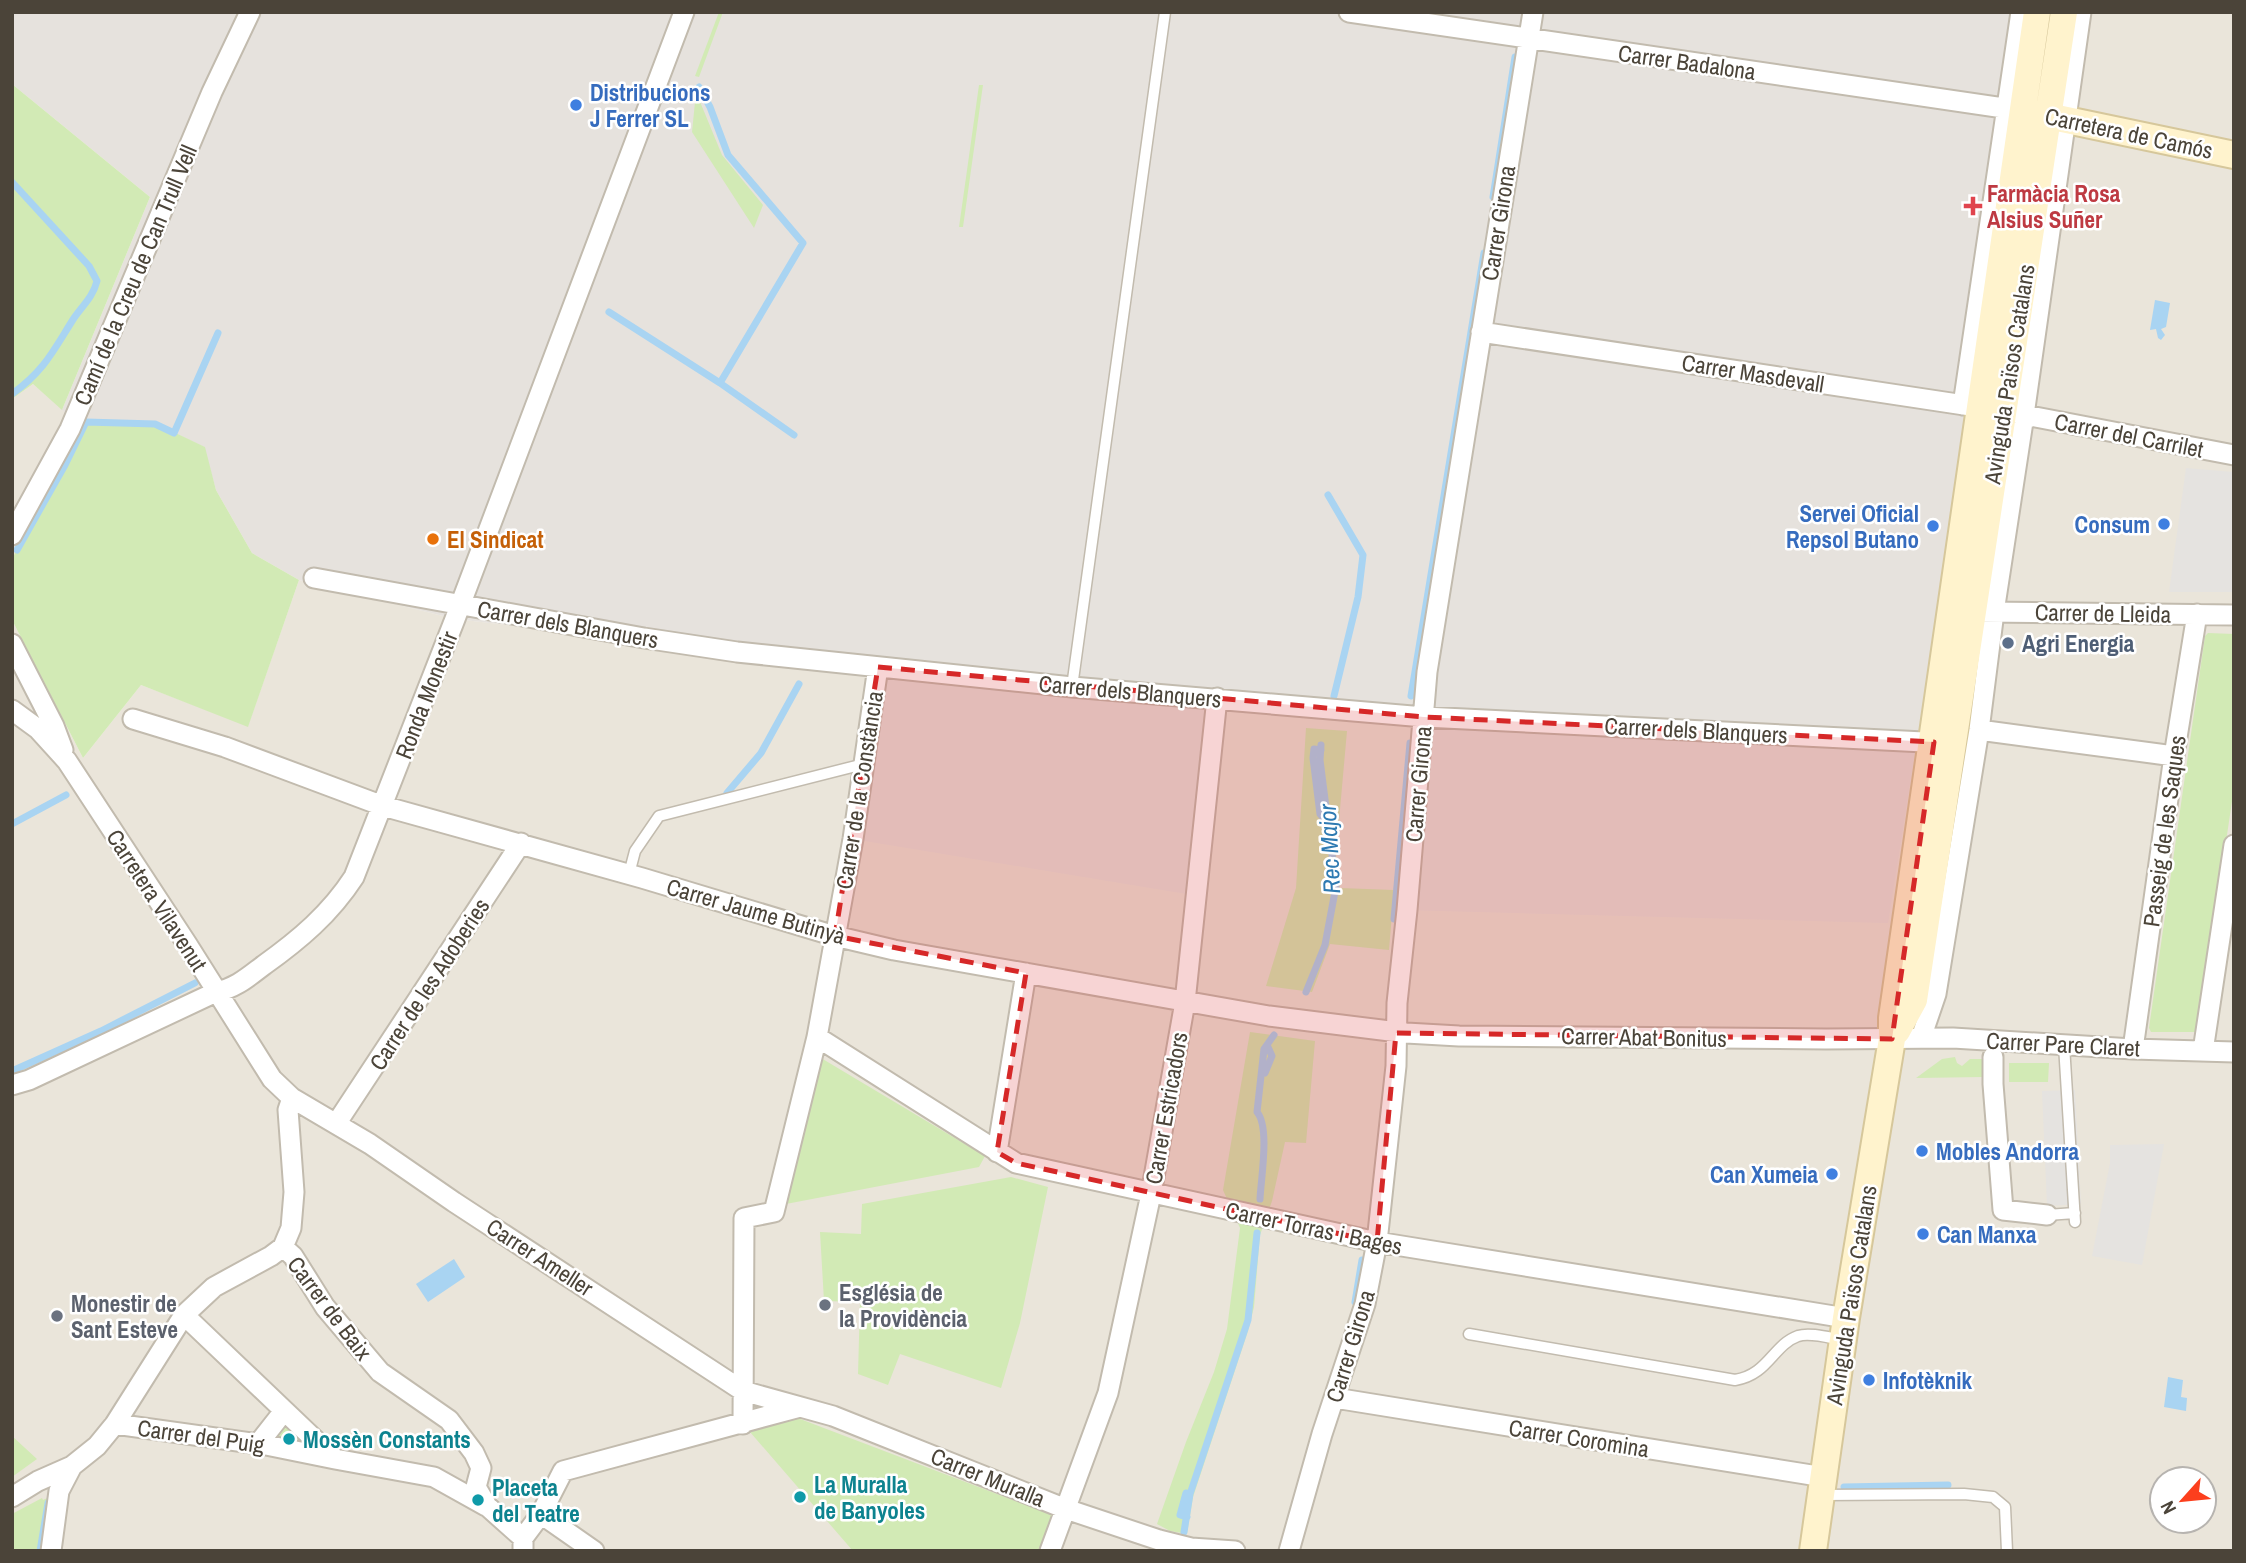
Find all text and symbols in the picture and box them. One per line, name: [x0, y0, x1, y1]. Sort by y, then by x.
street label: Carrer Badalona: [1616, 37, 1758, 87]
place label: Distribucions J Ferrer SL: [590, 77, 711, 134]
marker: Distribucions J Ferrer SL: [568, 97, 584, 113]
street label: Carretera de Camós: [2042, 100, 2216, 166]
street label: Camí de la Creu de Can Trull Vell: [66, 140, 204, 410]
street label: Carrer Girona: [1474, 163, 1522, 283]
place label: Farmàcia Rosa Alsius Suñer: [1987, 178, 2121, 235]
marker: Farmàcia Rosa Alsius Suñer: [1965, 198, 1981, 214]
street label: Avinguda Països Catalans: [1976, 262, 2042, 487]
street label: Carrer Masdevall: [1680, 346, 1826, 400]
street label: Carrer del Carrilet: [2052, 405, 2206, 465]
place label: Servei Oficial Repsol Butano: [1786, 498, 1919, 555]
place label: Consum: [2075, 509, 2150, 540]
marker: Consum: [2156, 516, 2172, 532]
marker: Servei Oficial Repsol Butano: [1925, 518, 1941, 534]
place label: El Sindicat: [447, 524, 543, 555]
marker: El Sindicat: [425, 531, 441, 547]
street label: Carrer dels Blanquers: [475, 593, 661, 655]
street label: Carrer de Lleida: [2035, 596, 2172, 630]
street label: Ronda Monestir: [387, 626, 465, 763]
place label: Agri Energia: [2022, 628, 2135, 659]
marker: Agri Energia: [2000, 635, 2016, 651]
street label: Carrer dels Blanquers: [1037, 668, 1223, 714]
street label: Carrer de la Constància: [828, 688, 890, 891]
street label: Carrer dels Blanquers: [1604, 710, 1788, 750]
street label: Carrer Girona: [1397, 724, 1439, 843]
street label: Passeig de les Saques: [2135, 733, 2193, 929]
water label: Rec Major: [1311, 802, 1347, 895]
street label: Carretera Vilavenut: [100, 823, 214, 977]
street label: Carrer Jaume Butinyà: [663, 871, 849, 951]
street label: Carrer de les Adoberies: [362, 892, 496, 1076]
street label: Carrer Abat Bonitus: [1561, 1020, 1727, 1054]
street label: Carrer Pare Claret: [1985, 1024, 2141, 1064]
street label: Carrer Estricadors: [1137, 1029, 1195, 1187]
place label: Mobles Andorra: [1936, 1136, 2079, 1167]
marker: Mobles Andorra: [1914, 1143, 1930, 1159]
place label: Can Xumeia: [1710, 1159, 1819, 1190]
marker: Can Xumeia: [1824, 1166, 1840, 1182]
street label: Avinguda Països Catalans: [1818, 1183, 1884, 1408]
street label: Carrer Torras i Bages: [1223, 1194, 1405, 1262]
street label: Carrer Ameller: [481, 1211, 600, 1303]
place label: Can Manxa: [1937, 1219, 2037, 1250]
marker: Can Manxa: [1915, 1226, 1931, 1242]
street label: Carrer de Baix: [281, 1250, 380, 1367]
place label: Església de la Providència: [839, 1277, 967, 1334]
street label: Carrer Girona: [1318, 1285, 1382, 1406]
place label: Monestir de Sant Esteve: [71, 1288, 178, 1345]
marker: Església de la Providència: [817, 1297, 833, 1313]
marker: Monestir de Sant Esteve: [49, 1308, 65, 1324]
place label: Infotèknik: [1883, 1365, 1973, 1396]
marker: Infotèknik: [1861, 1372, 1877, 1388]
street label: Carrer del Puig: [136, 1412, 267, 1460]
street label: Carrer Coromina: [1507, 1412, 1652, 1464]
place label: Mossèn Constants: [303, 1424, 471, 1455]
marker: Mossèn Constants: [281, 1431, 297, 1447]
street label: Carrer Muralla: [926, 1440, 1050, 1514]
north arrow: [2148, 1465, 2218, 1535]
place label: La Muralla de Banyoles: [814, 1469, 925, 1526]
place label: Placeta del Teatre: [492, 1472, 580, 1529]
marker: La Muralla de Banyoles: [792, 1489, 808, 1505]
marker: Placeta del Teatre: [470, 1492, 486, 1508]
text: N: [2154, 1497, 2182, 1519]

